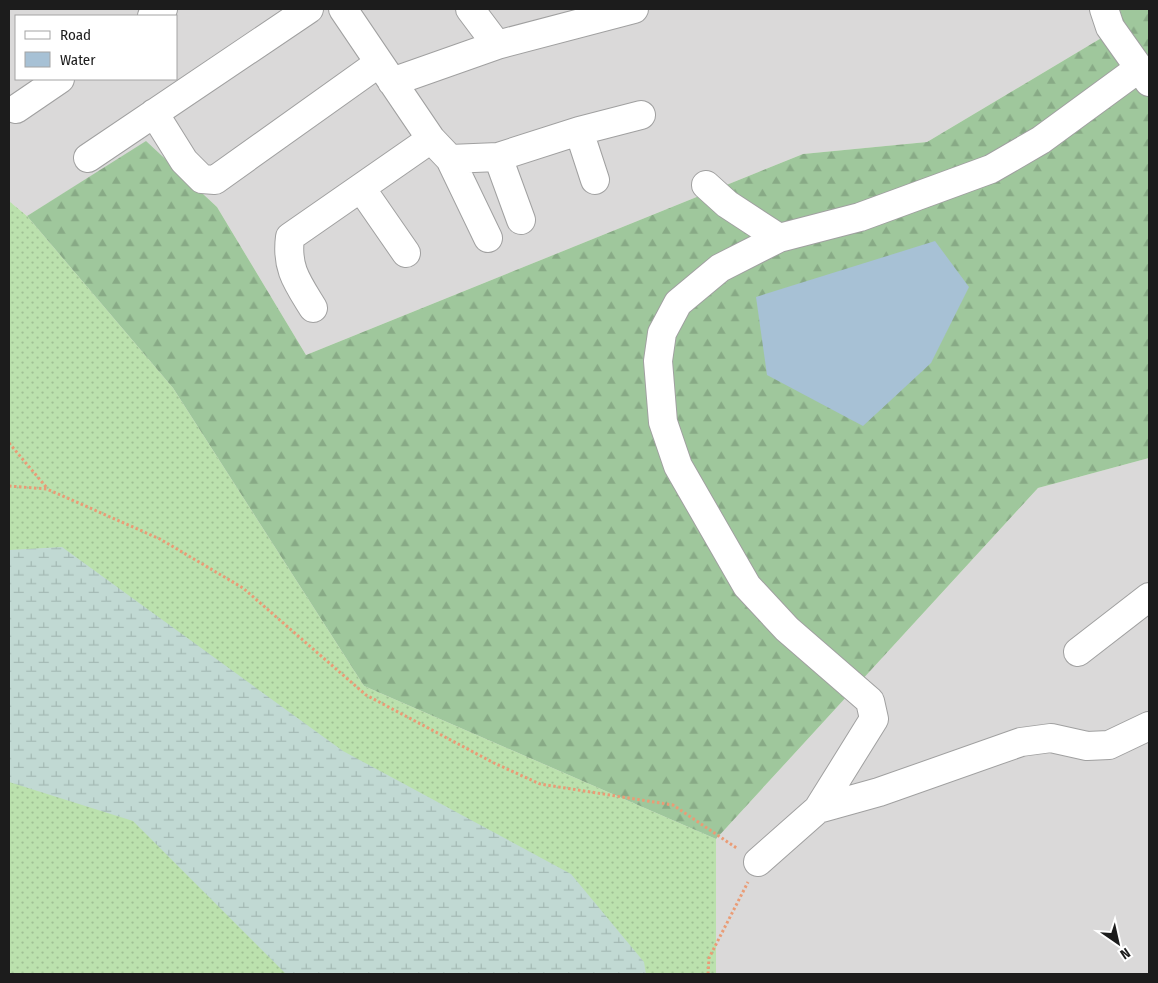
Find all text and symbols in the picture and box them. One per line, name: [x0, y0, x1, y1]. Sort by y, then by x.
legend: [15, 15, 178, 80]
text: Road: [60, 26, 91, 44]
text: Water: [60, 51, 96, 69]
north arrow: [1093, 918, 1143, 968]
text: N: [1117, 944, 1133, 963]

